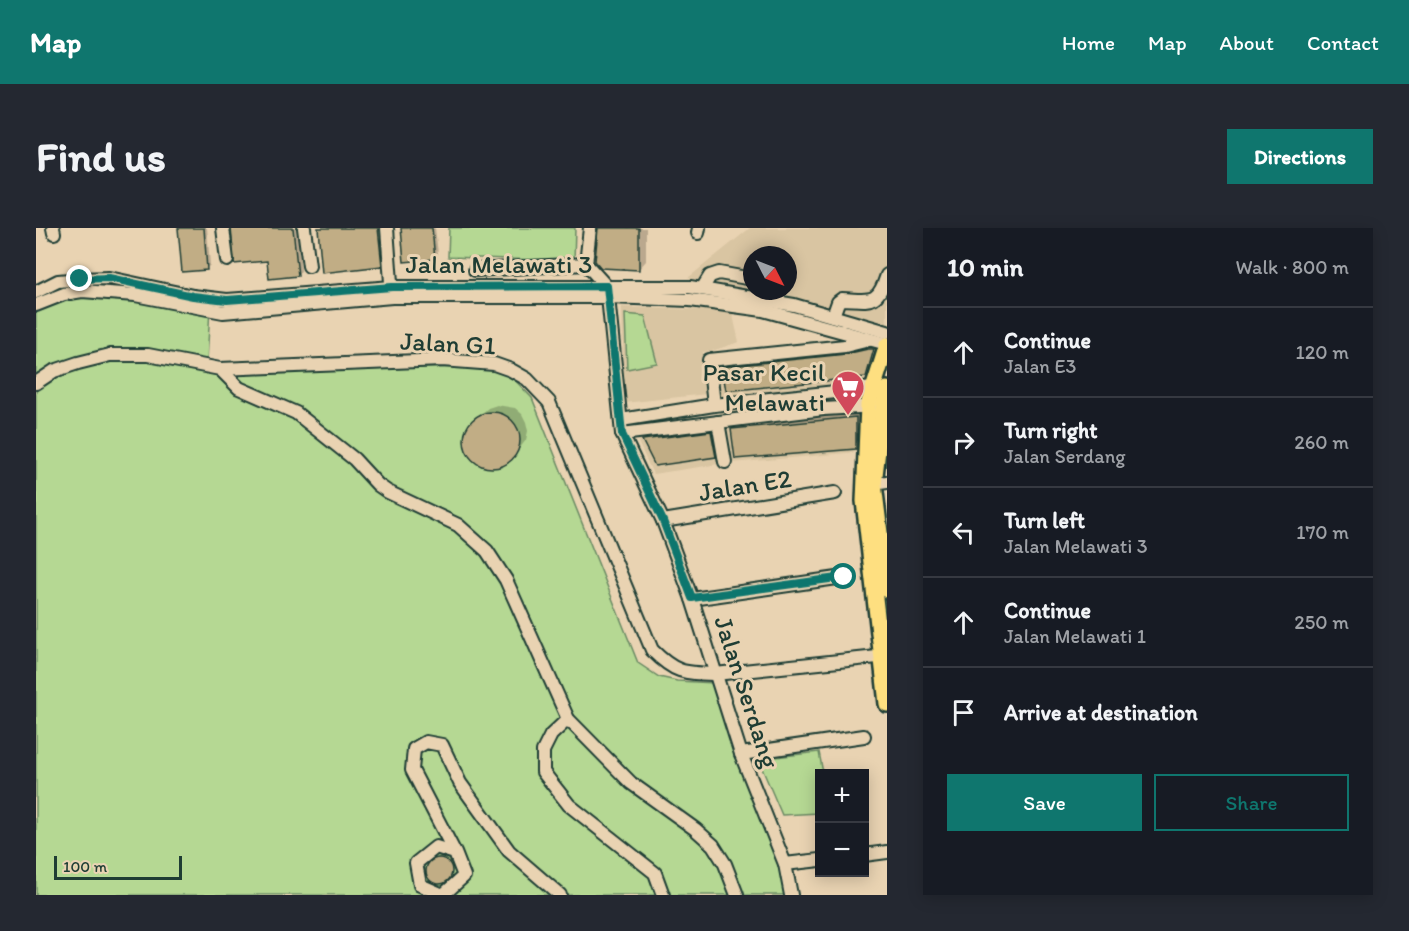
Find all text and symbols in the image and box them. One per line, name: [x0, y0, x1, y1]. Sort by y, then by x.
text: Map: [30, 25, 81, 59]
text: Home: [1062, 30, 1115, 55]
text: Map: [1148, 30, 1187, 55]
text: About: [1220, 30, 1274, 55]
text: Contact: [1307, 30, 1379, 55]
button: Directions: [1227, 129, 1373, 184]
text: Find us: [36, 131, 166, 182]
north arrow: [743, 246, 797, 300]
street label: Jalan Melawati 3: [406, 248, 592, 280]
text: 10 min: [947, 251, 1023, 283]
text: Walk · 800 m: [1236, 255, 1349, 279]
route end: [66, 265, 92, 291]
street label: Jalan G1: [399, 325, 497, 361]
text: Continue: [1004, 327, 1091, 354]
icon: ahead: [947, 336, 980, 369]
text: 120 m: [1296, 340, 1349, 364]
text: Jalan E3: [1004, 354, 1076, 378]
place label: Pasar Kecil Melawati: [702, 356, 825, 418]
supermarket icon: Pasar Kecil Melawati: [830, 369, 866, 416]
text: Turn right: [1004, 417, 1098, 444]
icon: right: [947, 426, 980, 459]
text: 260 m: [1294, 430, 1349, 454]
text: Jalan Serdang: [1004, 444, 1126, 468]
street label: Jalan E2: [696, 462, 794, 508]
text: Turn left: [1004, 507, 1085, 534]
icon: left: [947, 516, 980, 549]
text: 170 m: [1296, 520, 1349, 544]
text: Jalan Melawati 3: [1004, 534, 1148, 558]
route start: [830, 563, 856, 589]
text: Continue: [1004, 597, 1091, 624]
icon: ahead: [947, 606, 980, 639]
text: 250 m: [1294, 610, 1349, 634]
street label: Jalan Serdang: [707, 612, 787, 773]
text: Jalan Melawati 1: [1004, 624, 1146, 648]
icon: arrive: [947, 696, 980, 729]
text: Arrive at destination: [1004, 699, 1198, 726]
map controls: [815, 769, 869, 877]
button: +: [815, 769, 869, 823]
button: Save: [947, 774, 1142, 831]
button: Share: [1154, 774, 1349, 831]
button: −: [815, 823, 869, 877]
scale bar: [54, 853, 182, 880]
text: 100 m: [63, 857, 107, 876]

